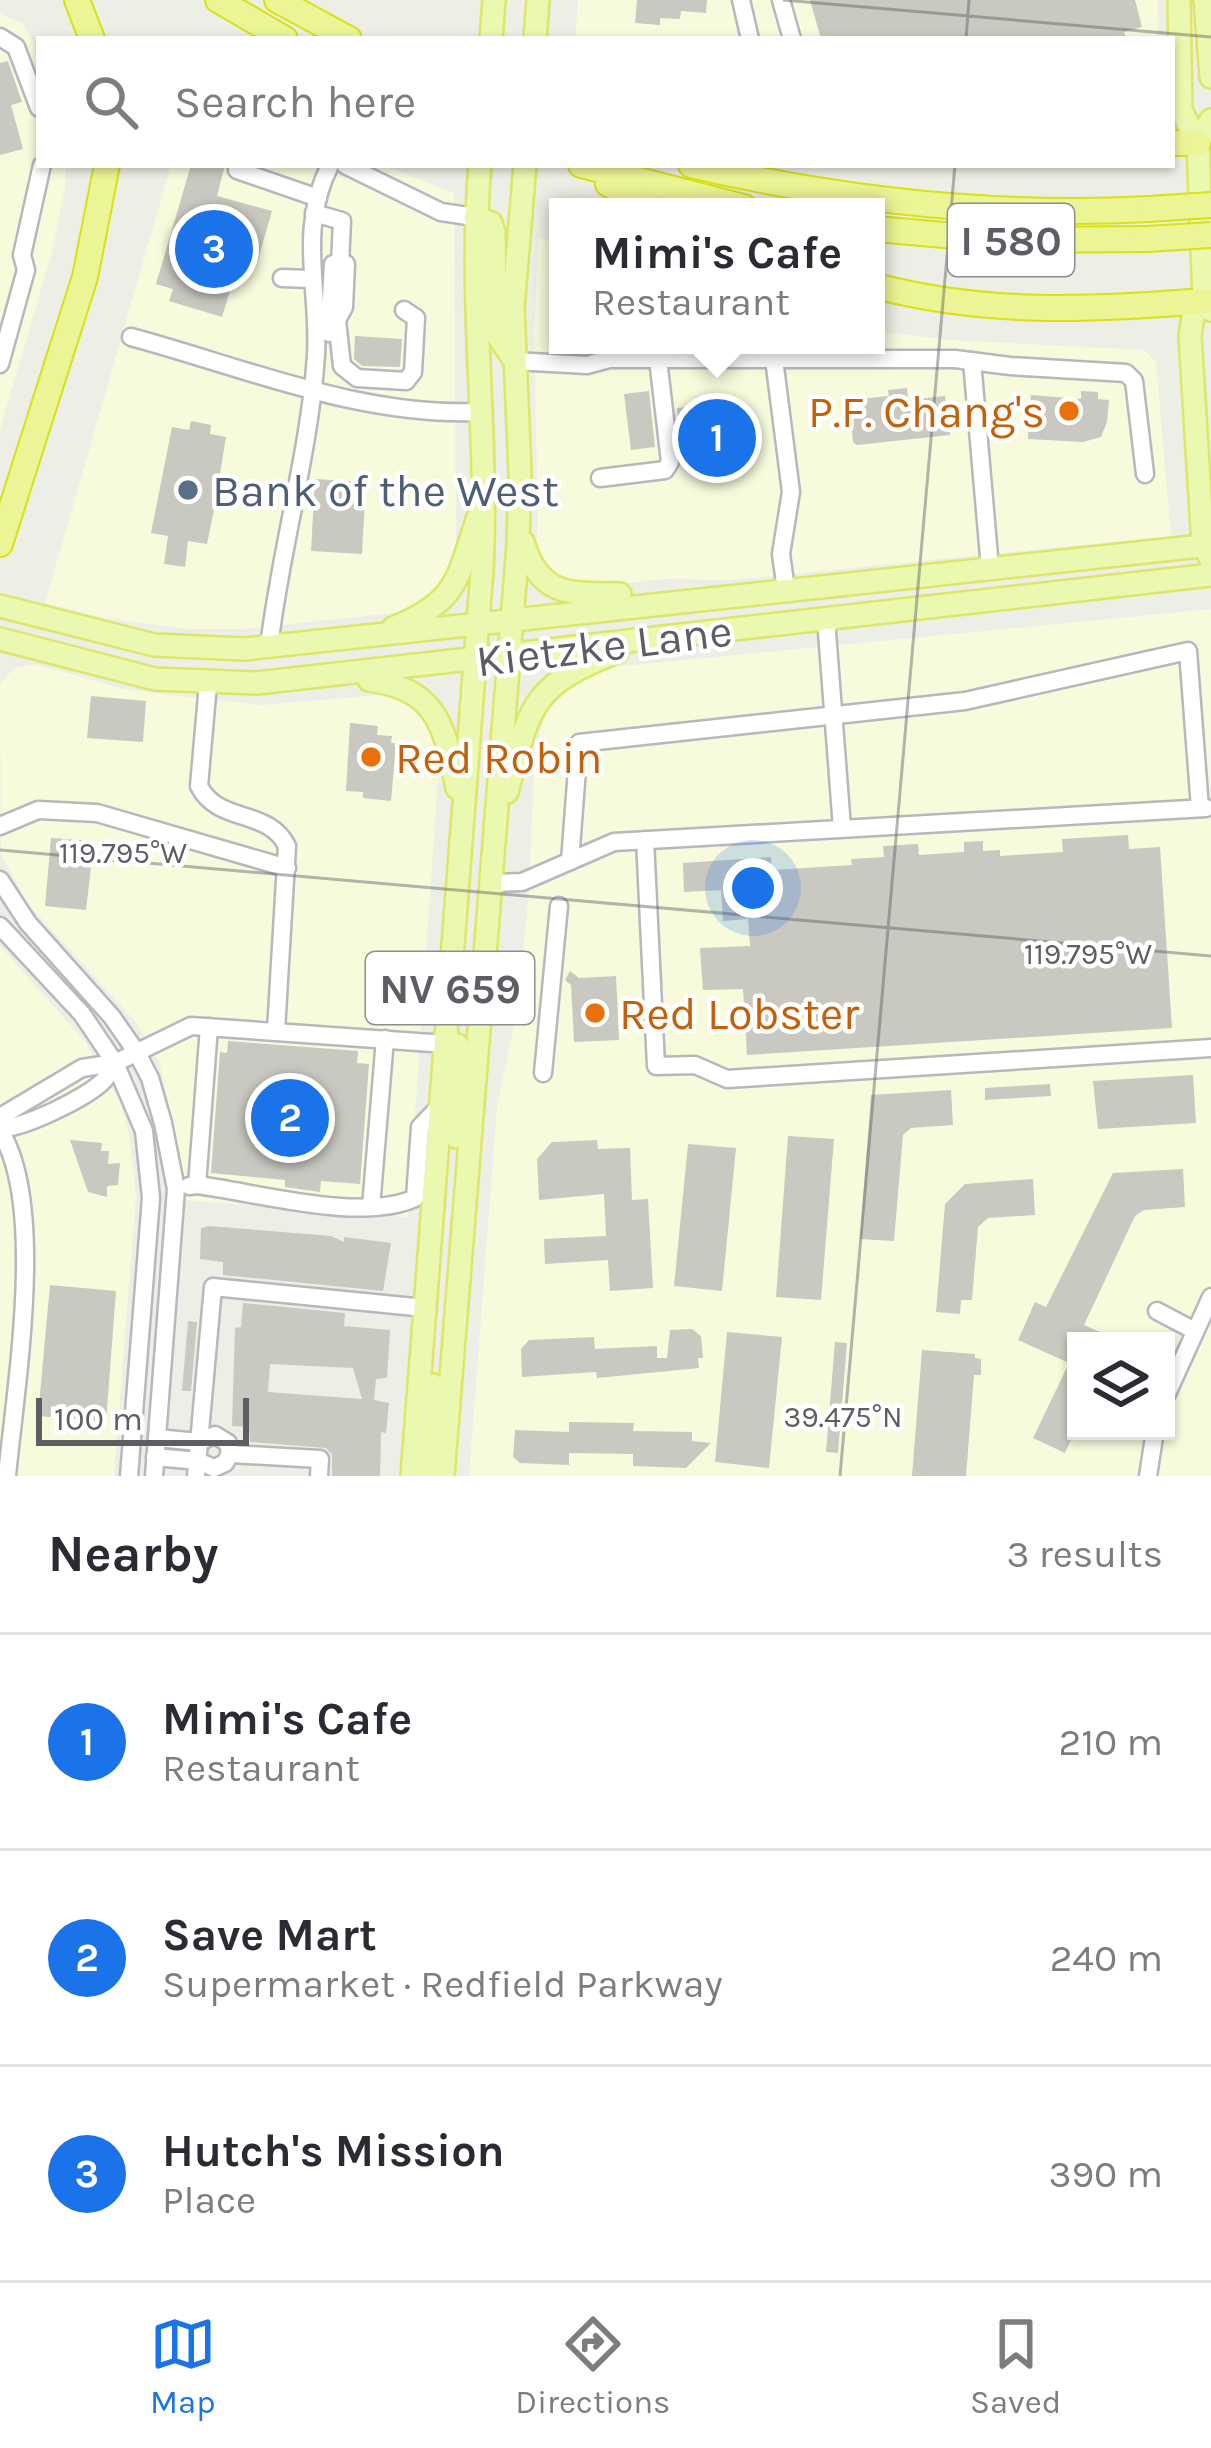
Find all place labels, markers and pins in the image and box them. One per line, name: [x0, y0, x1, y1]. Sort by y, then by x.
pin: 3: [175, 204, 253, 294]
place label: P.F. Chang's: [808, 386, 1045, 439]
pin: 1: [678, 393, 756, 483]
marker: P.F. Chang's: [1056, 398, 1082, 424]
place label: Bank of the West: [212, 465, 559, 517]
marker: Bank of the West: [175, 477, 201, 503]
place label: Red Robin: [395, 732, 602, 784]
marker: Red Robin: [358, 744, 384, 770]
place label: Red Lobster: [619, 988, 860, 1040]
marker: Red Lobster: [582, 1000, 608, 1026]
pin: 2: [251, 1073, 329, 1163]

